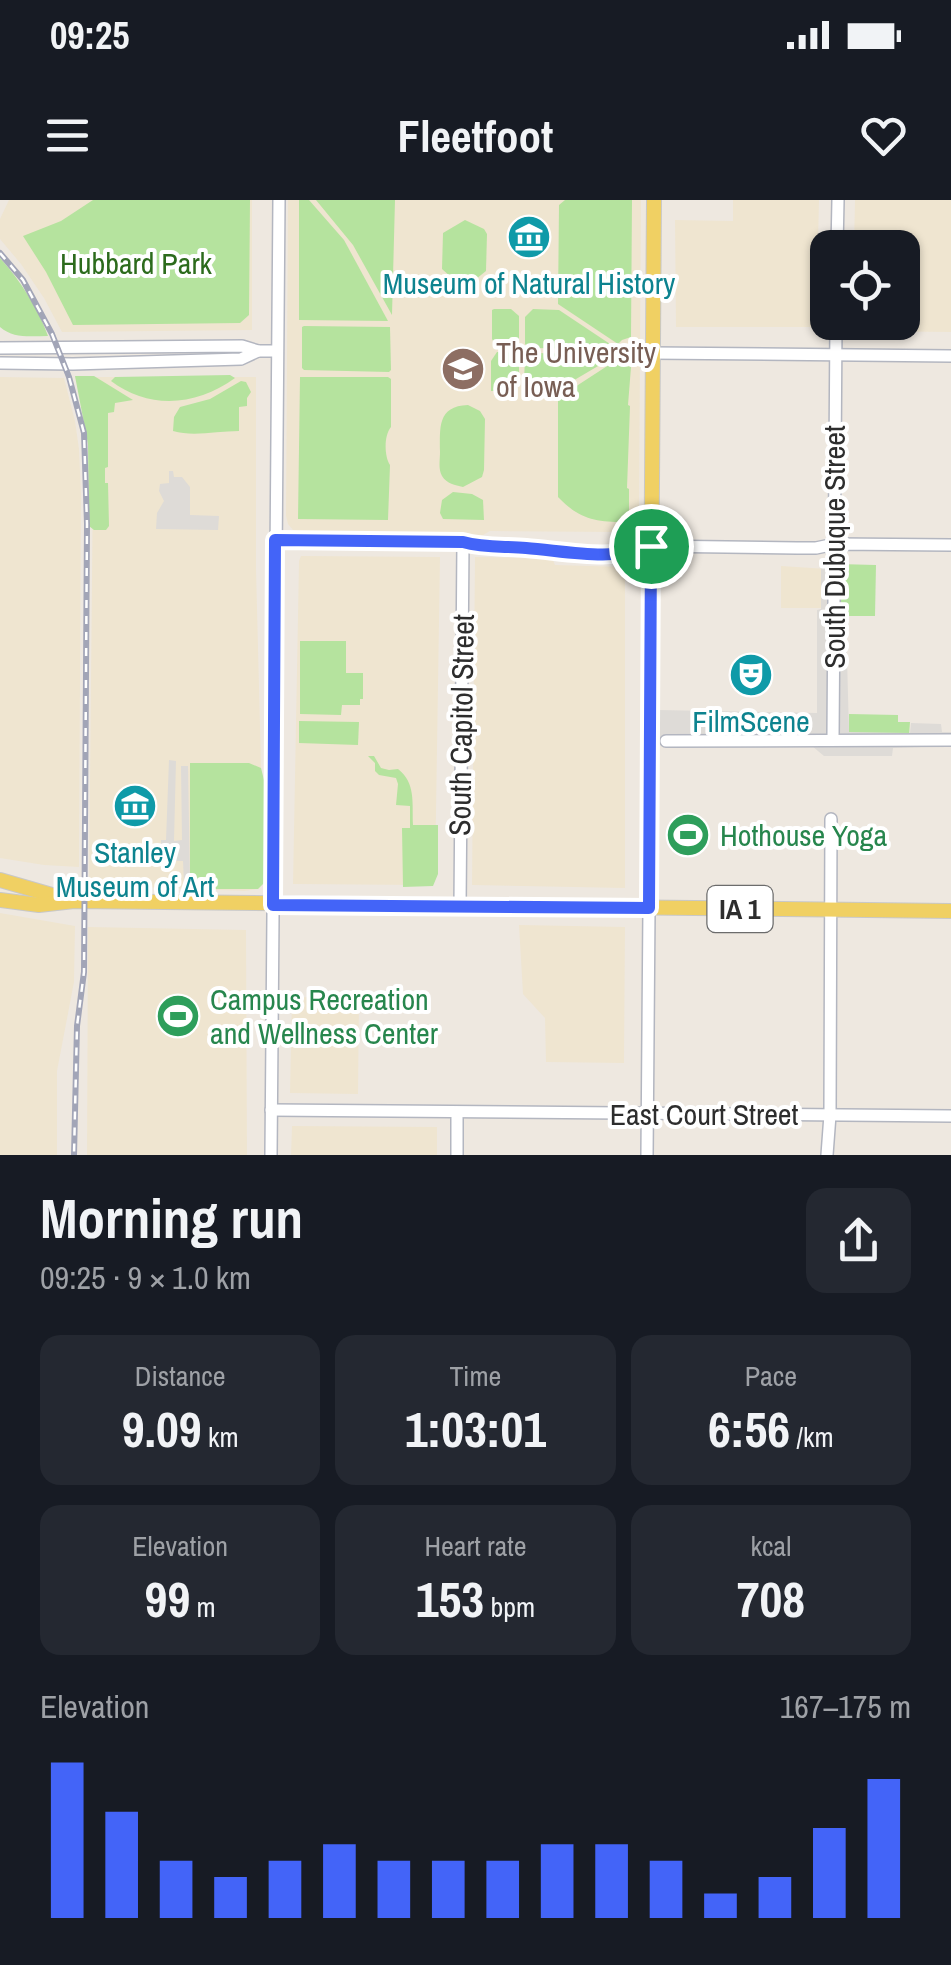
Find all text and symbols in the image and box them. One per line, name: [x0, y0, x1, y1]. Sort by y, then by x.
text: 09:25: [50, 10, 130, 61]
text: Fleetfoot: [398, 105, 553, 166]
icon: menu: [40, 108, 95, 163]
icon: heart: [856, 108, 911, 163]
museum icon: Museum of Natural History: [506, 214, 552, 260]
map controls: [810, 230, 920, 340]
button: locate: [810, 230, 920, 340]
park label: Hubbard Park: [60, 243, 213, 283]
place label: Museum of Natural History: [383, 263, 676, 303]
place label: The University of Iowa: [496, 332, 657, 406]
school or university icon: The University of Iowa: [440, 346, 486, 392]
street label: South Dubuque Street: [814, 425, 854, 669]
pin: [609, 504, 694, 589]
icon: arrive: [624, 519, 679, 574]
street label: South Capitol Street: [439, 614, 483, 836]
theatre icon: FilmScene: [728, 652, 774, 698]
place label: FilmScene: [692, 701, 810, 741]
museum icon: Stanley Museum of Art: [112, 783, 158, 829]
sports icon: Hothouse Yoga: [665, 812, 711, 858]
place label: Hothouse Yoga: [720, 815, 888, 855]
place label: Stanley Museum of Art: [56, 832, 214, 906]
road number: IA 1: [708, 886, 772, 932]
place label: Campus Recreation and Wellness Center: [210, 979, 439, 1053]
sports icon: Campus Recreation and Wellness Center: [155, 993, 201, 1039]
street label: East Court Street: [610, 1094, 799, 1134]
text: Morning run: [40, 1181, 303, 1255]
button: share: [806, 1188, 911, 1293]
text: 09:25 · 9 × 1.0 km: [40, 1256, 251, 1299]
text: Distance: [135, 1357, 225, 1395]
text: Time: [450, 1357, 501, 1395]
text: Pace: [745, 1357, 797, 1395]
text: 9.09: [122, 1395, 202, 1463]
text: 1:03:01: [405, 1395, 546, 1463]
text: 6:56: [708, 1395, 790, 1463]
text: km: [202, 1418, 239, 1456]
text: /km: [790, 1418, 834, 1456]
text: Elevation: [132, 1527, 228, 1565]
text: Heart rate: [424, 1527, 527, 1565]
text: kcal: [750, 1527, 791, 1565]
text: 99: [145, 1565, 190, 1633]
text: 153: [416, 1565, 484, 1633]
text: 708: [737, 1565, 805, 1633]
text: m: [190, 1588, 216, 1626]
text: bpm: [484, 1588, 535, 1626]
text: Elevation: [40, 1685, 149, 1728]
text: 167–175 m: [780, 1685, 911, 1728]

